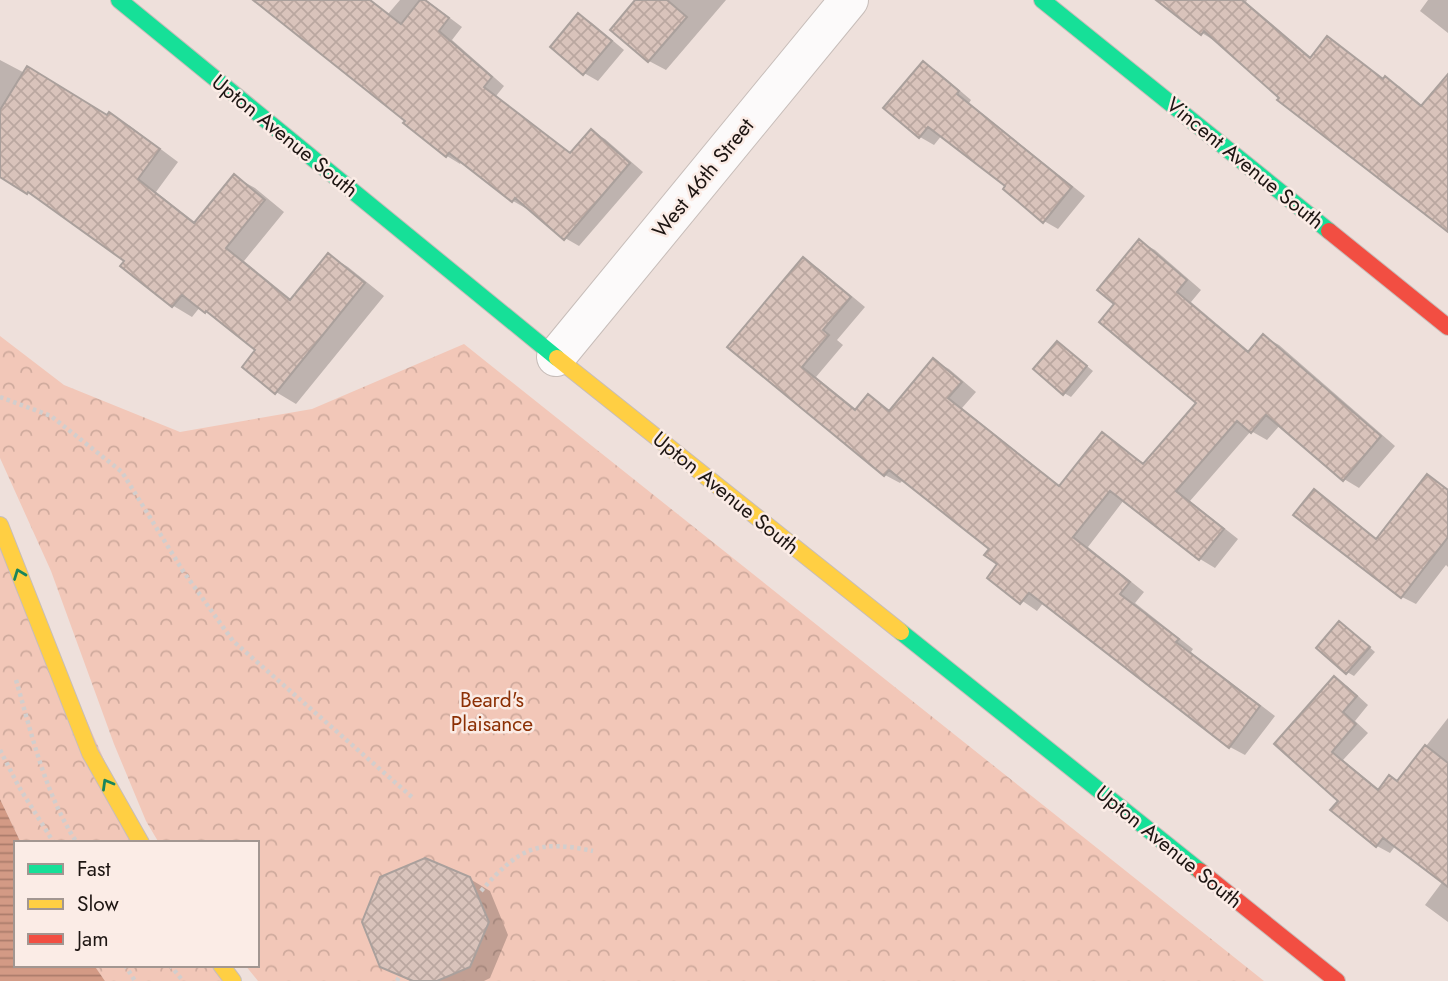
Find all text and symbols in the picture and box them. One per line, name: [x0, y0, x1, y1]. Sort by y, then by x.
street label: Upton Avenue South: [205, 67, 365, 205]
street label: Vincent Avenue South: [1160, 90, 1330, 236]
street label: West 46th Street: [645, 112, 761, 244]
street label: Upton Avenue South: [646, 424, 806, 562]
one-way arrow: [14, 569, 28, 581]
park label: Beard's Plaisance: [451, 685, 533, 739]
one-way arrow: [102, 778, 115, 791]
street label: Upton Avenue South: [1089, 778, 1249, 916]
legend: [14, 841, 259, 967]
text: Fast: [77, 854, 110, 884]
text: Slow: [77, 889, 119, 919]
text: Jam: [74, 924, 109, 954]

